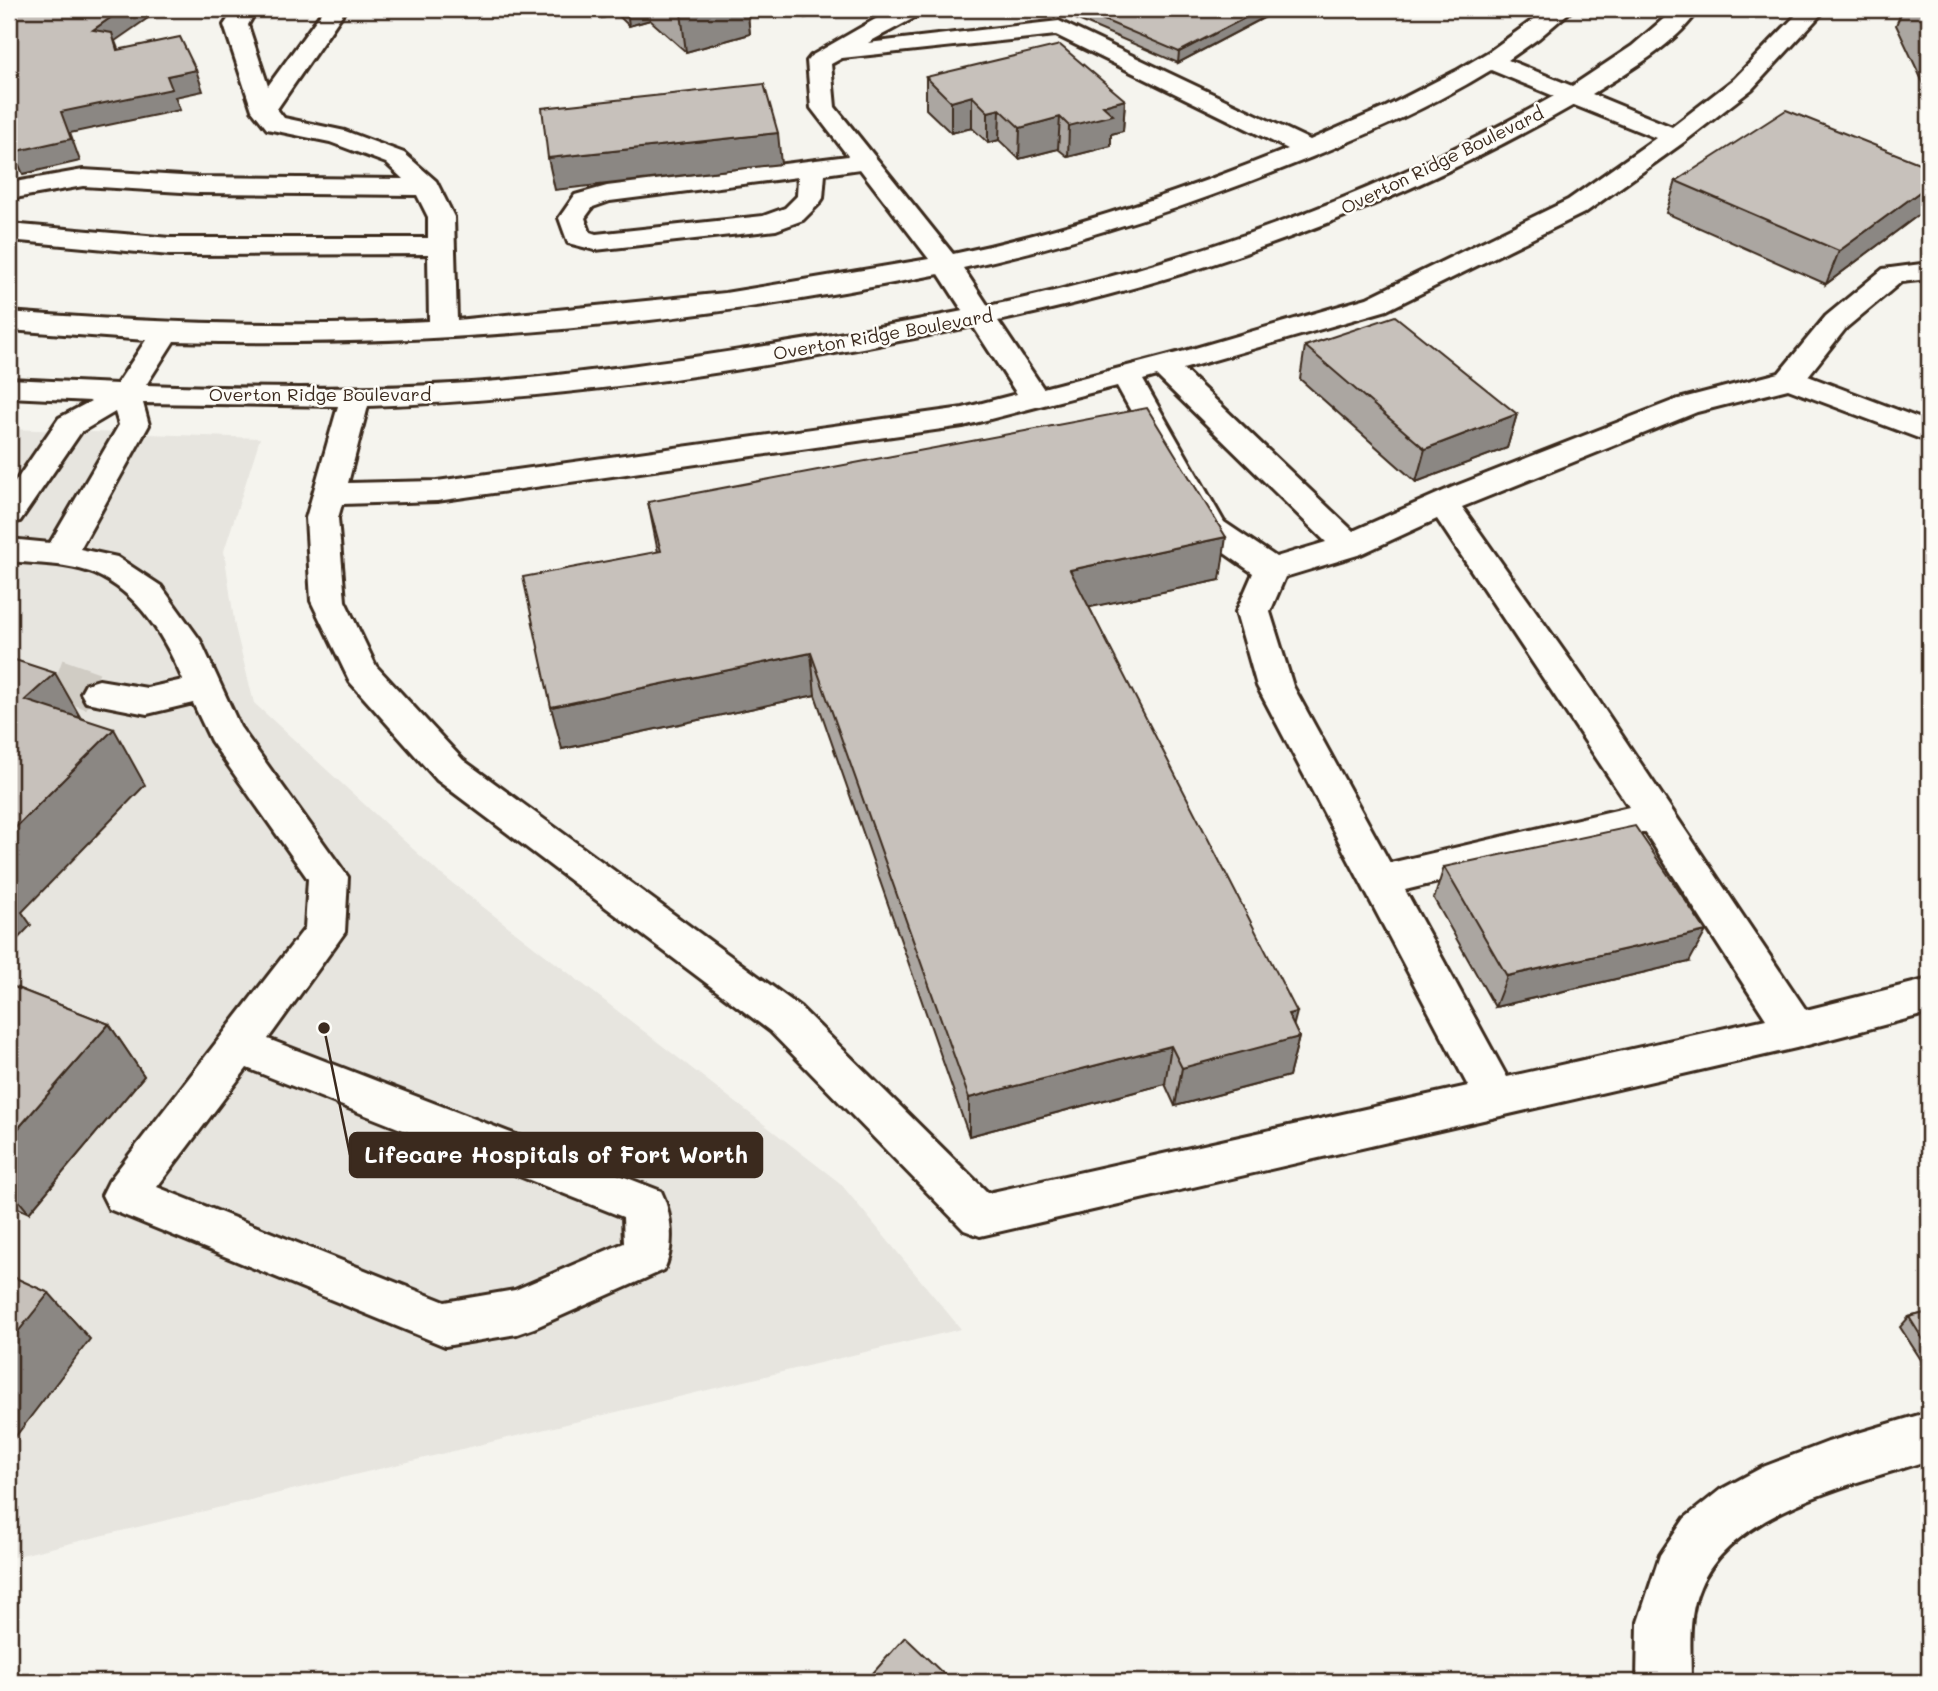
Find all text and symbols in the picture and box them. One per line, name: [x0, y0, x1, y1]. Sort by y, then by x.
street label: Overton Ridge Boulevard: [1337, 100, 1547, 220]
street label: Overton Ridge Boulevard: [771, 303, 995, 365]
street label: Overton Ridge Boulevard: [209, 382, 431, 406]
callout: Lifecare Hospitals of Fort Worth: [350, 1133, 762, 1177]
text: Lifecare Hospitals of Fort Worth: [364, 1139, 748, 1169]

